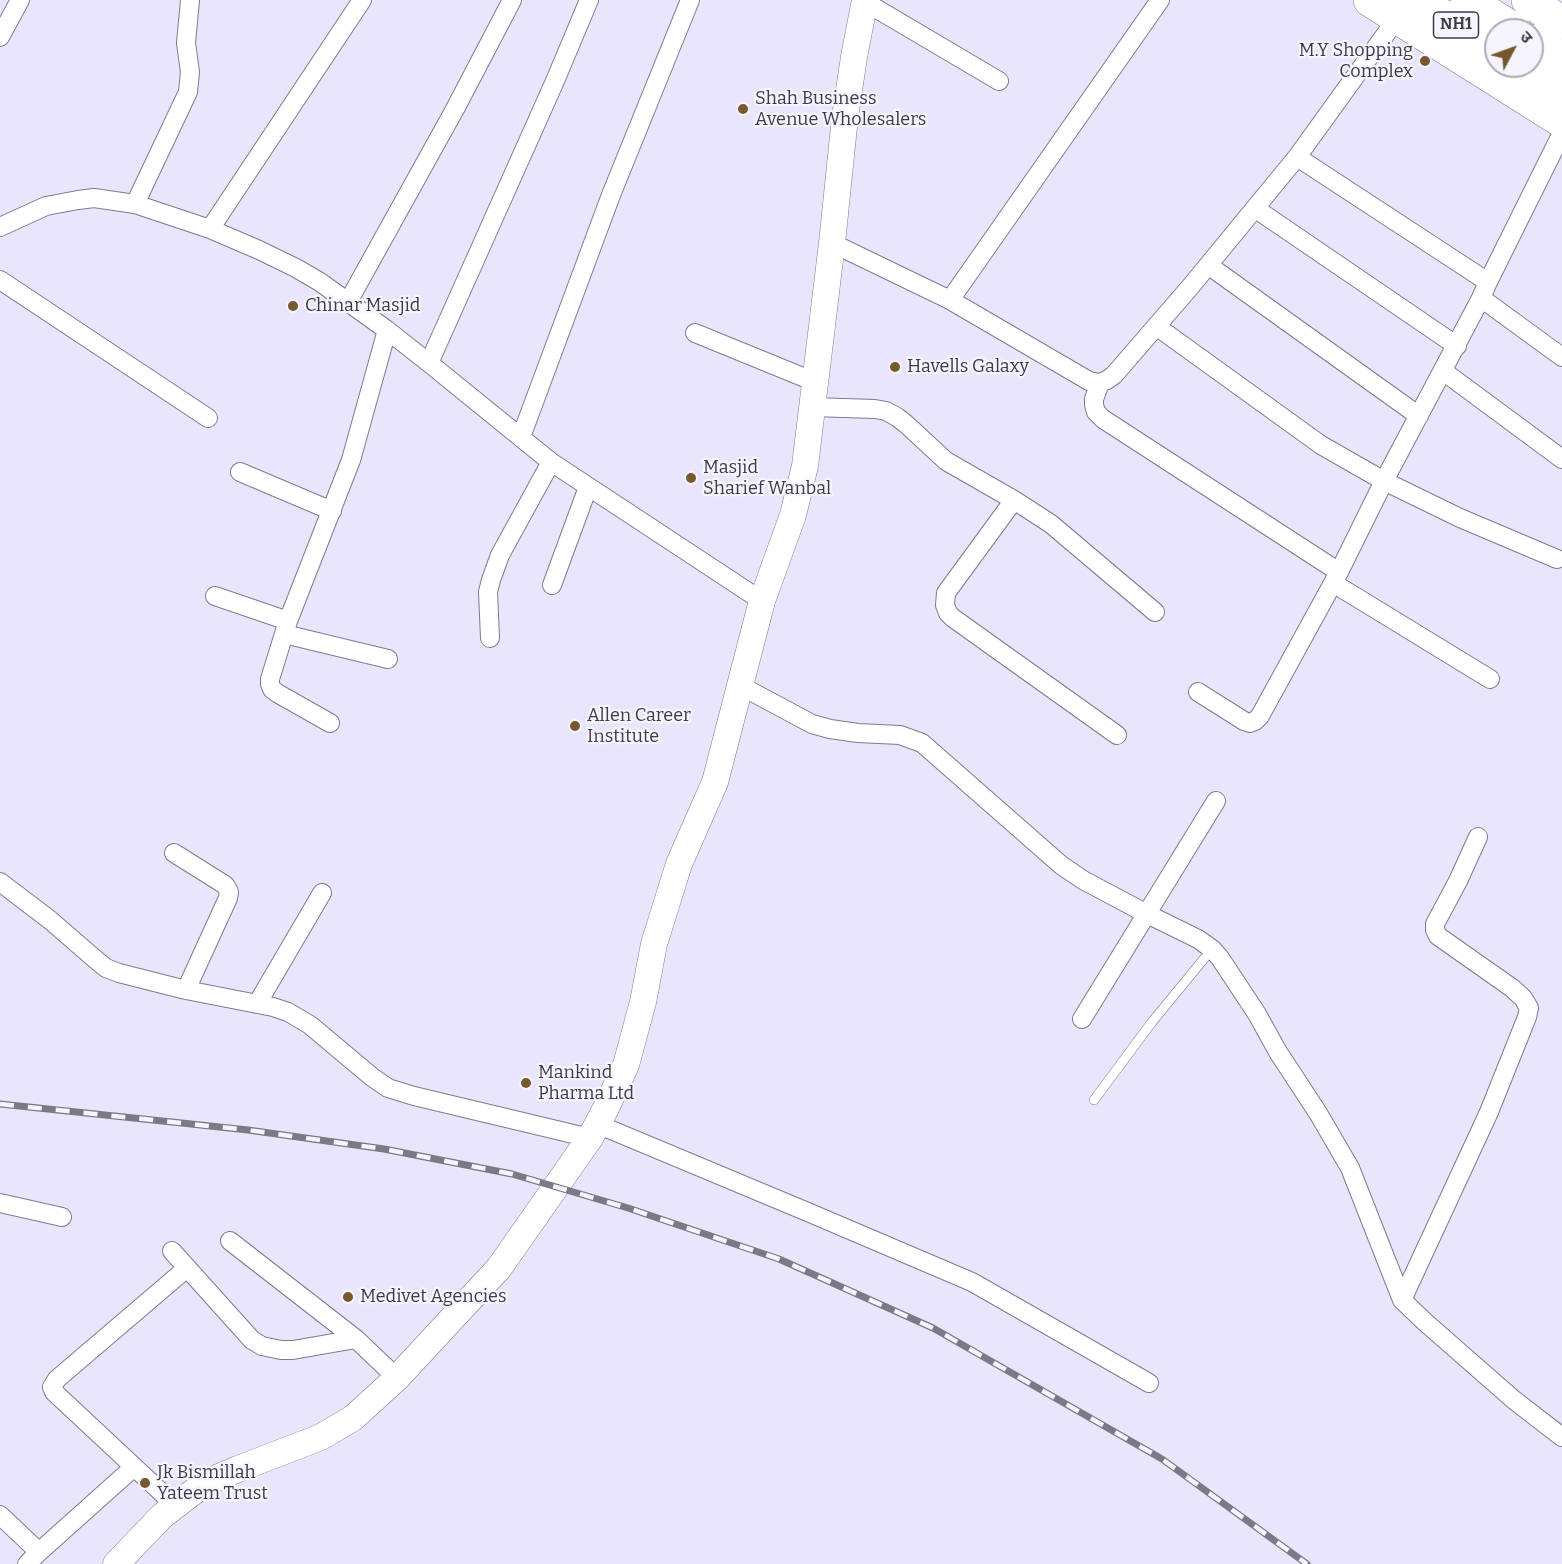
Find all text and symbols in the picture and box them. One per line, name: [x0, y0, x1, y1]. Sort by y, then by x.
road number: NH1: [1434, 12, 1478, 38]
north arrow: [1484, 18, 1544, 78]
text: उ: [1516, 27, 1537, 47]
place label: M.Y Shopping Complex: [1299, 40, 1413, 82]
marker: M.Y Shopping Complex: [1418, 54, 1432, 68]
place label: Shah Business Avenue Wholesalers: [755, 88, 926, 130]
marker: Shah Business Avenue Wholesalers: [736, 102, 750, 116]
place label: Chinar Masjid: [305, 295, 421, 317]
marker: Chinar Masjid: [286, 299, 300, 313]
place label: Havells Galaxy: [907, 356, 1029, 378]
marker: Havells Galaxy: [888, 360, 902, 374]
place label: Masjid Sharief Wanbal: [703, 457, 831, 500]
marker: Masjid Sharief Wanbal: [684, 471, 698, 485]
place label: Allen Career Institute: [587, 705, 691, 748]
marker: Allen Career Institute: [568, 719, 582, 733]
place label: Mankind Pharma Ltd: [538, 1062, 634, 1104]
marker: Mankind Pharma Ltd: [519, 1076, 533, 1090]
place label: Medivet Agencies: [360, 1286, 507, 1308]
marker: Medivet Agencies: [341, 1290, 355, 1304]
place label: Jk Bismillah Yateem Trust: [157, 1462, 268, 1504]
marker: Jk Bismillah Yateem Trust: [138, 1476, 152, 1490]

